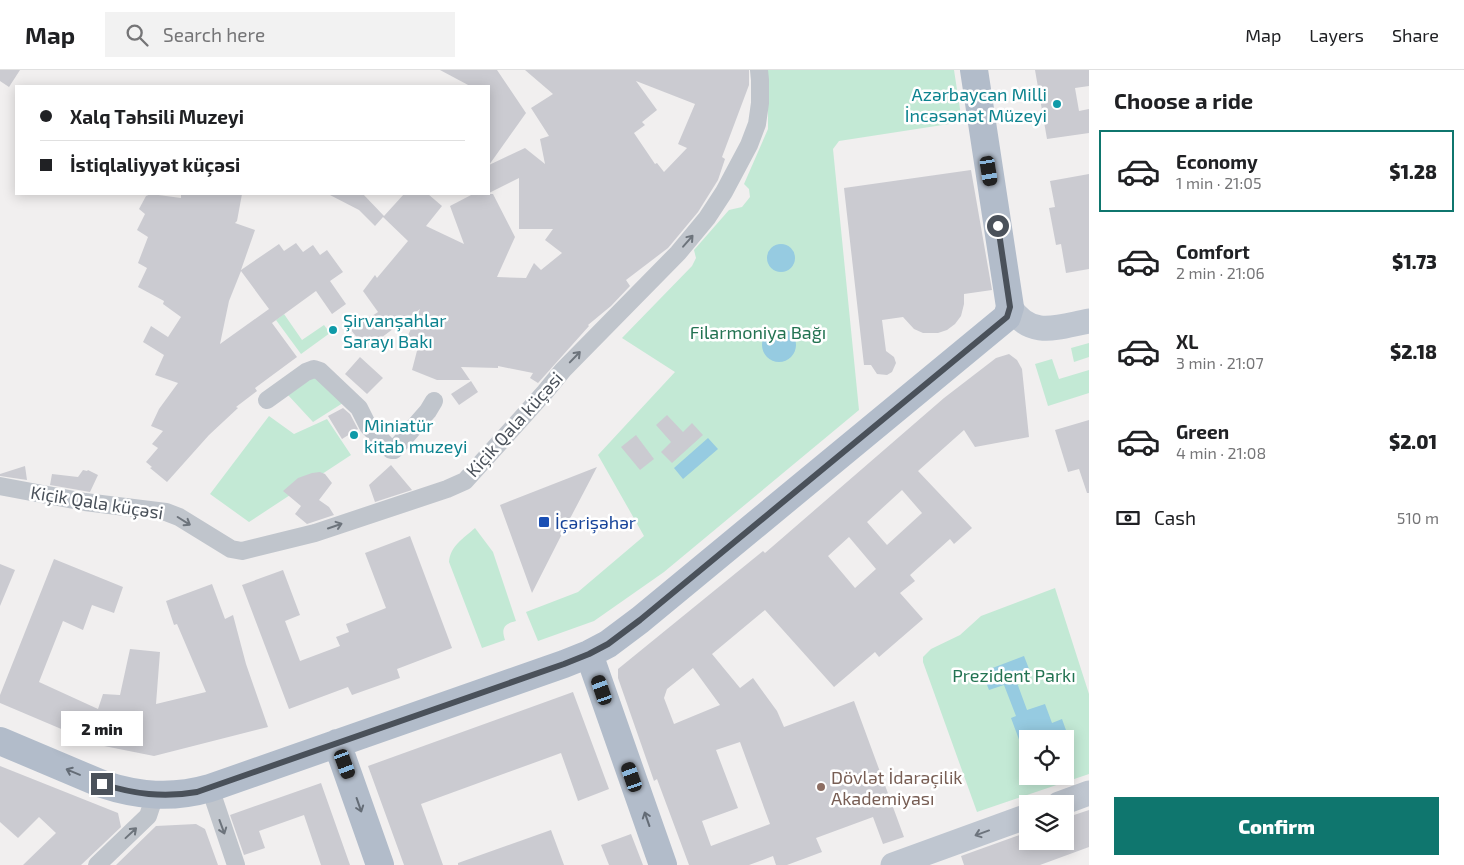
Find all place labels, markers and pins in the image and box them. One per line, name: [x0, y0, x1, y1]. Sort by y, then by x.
place label: Azərbaycan Milli İncəsənət Müzeyi: [905, 83, 1047, 126]
marker: Azərbaycan Milli İncəsənət Müzeyi: [1051, 98, 1063, 110]
place label: Şirvanşahlar Sarayı Bakı: [343, 309, 447, 352]
marker: Şirvanşahlar Sarayı Bakı: [327, 324, 339, 336]
place label: Miniatür kitab muzeyi: [364, 414, 467, 457]
marker: Miniatür kitab muzeyi: [348, 429, 360, 441]
place label: İçərişəhər: [555, 511, 636, 534]
marker: İçərişəhər: [537, 515, 551, 529]
place label: Dövlət İdarəçilik Akademiyası: [831, 766, 963, 809]
marker: Dövlət İdarəçilik Akademiyası: [815, 781, 827, 793]

